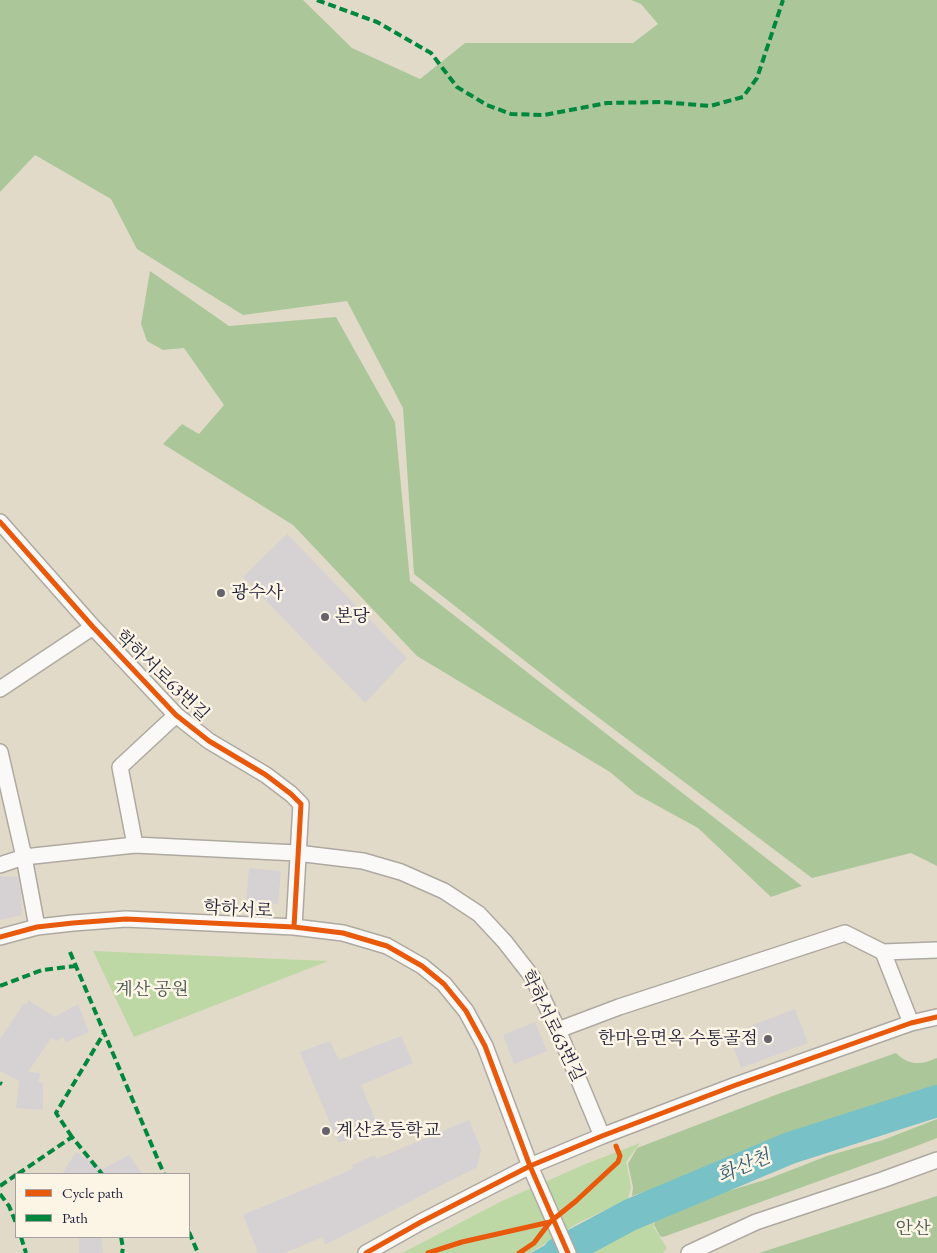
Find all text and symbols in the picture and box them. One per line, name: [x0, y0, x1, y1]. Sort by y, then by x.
place label: 광수사: [231, 582, 283, 604]
marker: 광수사: [215, 587, 227, 599]
place label: 본당: [335, 606, 370, 628]
marker: 본당: [319, 611, 331, 623]
street label: 학하서로63번길: [111, 626, 213, 726]
street label: 학하서로: [203, 897, 273, 923]
street label: 학하서로63번길: [516, 967, 588, 1085]
park label: 계산 공원: [115, 979, 189, 1001]
place label: 한마음면옥 수통골점: [598, 1028, 758, 1050]
marker: 한마음면옥 수통골점: [762, 1033, 774, 1045]
place label: 계산초등학교: [336, 1120, 440, 1142]
marker: 계산초등학교: [320, 1125, 332, 1137]
water label: 화산천: [714, 1146, 774, 1188]
legend: [15, 1173, 190, 1238]
text: Cycle path: [62, 1183, 123, 1202]
text: Path: [62, 1208, 88, 1227]
park label: 안산: [896, 1218, 930, 1240]

